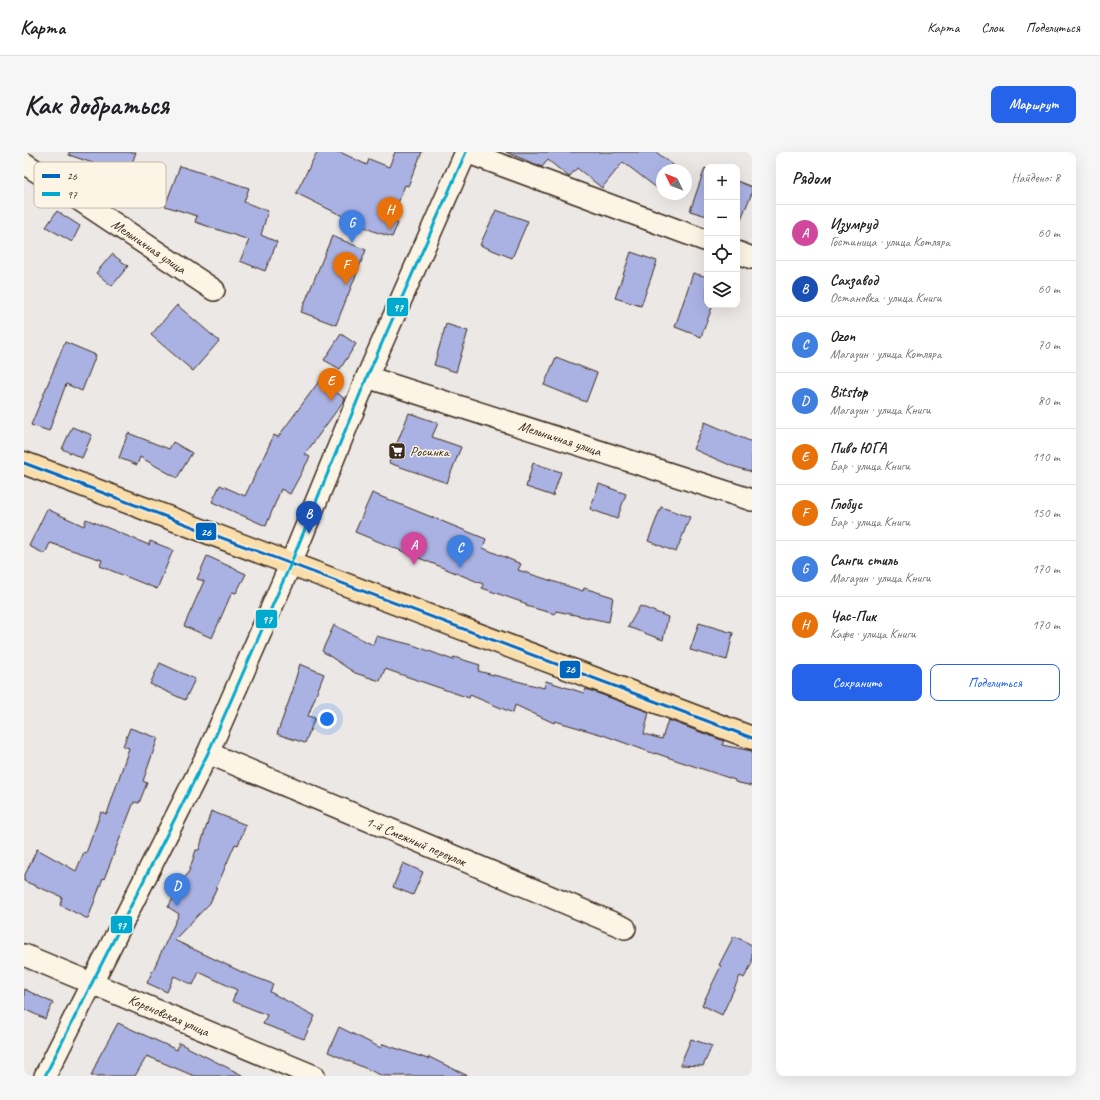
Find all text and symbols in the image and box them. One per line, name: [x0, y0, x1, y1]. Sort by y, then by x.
text: Карта: [20, 16, 65, 40]
text: Карта: [927, 19, 959, 36]
text: Слои: [981, 19, 1004, 36]
text: Поделиться: [1026, 19, 1080, 36]
button: Маршрут: [991, 86, 1076, 123]
text: Как добраться: [24, 87, 169, 122]
legend: [34, 162, 166, 208]
north arrow: [656, 164, 692, 200]
map controls: [704, 164, 740, 308]
button: +: [704, 164, 740, 200]
text: Рядом: [792, 168, 830, 189]
text: 26: [67, 169, 78, 183]
text: Найдено: 8: [1012, 170, 1060, 186]
text: 97: [67, 187, 78, 201]
pin: H: [377, 197, 403, 230]
button: −: [704, 200, 740, 236]
pin: G: [339, 210, 365, 243]
street label: Мельничная улица: [108, 215, 190, 278]
text: Изумруд: [830, 215, 877, 234]
text: A: [802, 225, 808, 241]
text: 60 m: [1038, 225, 1060, 241]
text: Гостиница · улица Котляра: [830, 234, 950, 250]
button: locate: [704, 236, 740, 272]
pin: F: [333, 252, 359, 285]
text: Сахзавод: [830, 271, 878, 290]
button: layers: [704, 272, 740, 308]
text: B: [802, 281, 808, 297]
text: 60 m: [1038, 281, 1060, 297]
text: Остановка · улица Книги: [830, 290, 942, 306]
line badge: 97: [386, 297, 409, 317]
text: 97: [393, 300, 404, 314]
text: Ozon: [830, 327, 855, 346]
text: C: [802, 337, 808, 353]
text: 70 m: [1038, 337, 1060, 353]
text: Магазин · улица Котляра: [830, 346, 941, 362]
pin: E: [318, 368, 344, 401]
text: Bitstop: [830, 383, 867, 402]
text: D: [801, 393, 809, 409]
text: 80 m: [1038, 393, 1060, 409]
text: Магазин · улица Книги: [830, 402, 931, 418]
street label: Мельничная улица: [516, 417, 604, 460]
text: Пиво ЮГА: [830, 439, 887, 458]
supermarket icon: Росинка: [387, 441, 407, 461]
place label: Росинка: [410, 443, 450, 460]
text: E: [802, 449, 808, 465]
text: 110 m: [1032, 449, 1060, 465]
text: Бар · улица Книги: [830, 458, 910, 474]
text: Глобус: [830, 495, 862, 514]
pin: B: [296, 501, 322, 534]
text: F: [802, 505, 808, 521]
text: 150 m: [1032, 505, 1060, 521]
text: Бар · улица Книги: [830, 514, 910, 530]
line badge: 26: [195, 522, 217, 541]
text: 26: [201, 525, 212, 539]
pin: A: [401, 532, 427, 565]
pin: C: [447, 535, 473, 568]
text: Санги стиль: [830, 551, 897, 570]
text: G: [802, 561, 808, 577]
text: 170 m: [1032, 561, 1060, 577]
text: Магазин · улица Книги: [830, 570, 931, 586]
text: Час-Пик: [830, 607, 876, 626]
line badge: 97: [255, 609, 278, 629]
text: 97: [262, 612, 273, 626]
text: H: [801, 617, 809, 633]
text: 170 m: [1032, 617, 1060, 633]
text: Кафе · улица Книги: [830, 626, 916, 642]
line badge: 26: [559, 660, 581, 679]
text: 26: [565, 662, 576, 676]
button: Сохранить: [792, 664, 922, 701]
button: Поделиться: [930, 664, 1060, 701]
your location: [317, 709, 337, 729]
street label: 1-й Смежный переулок: [363, 813, 470, 871]
pin: D: [164, 873, 190, 906]
line badge: 97: [110, 915, 133, 934]
text: 97: [116, 918, 127, 932]
street label: Кореновская улица: [126, 991, 213, 1041]

